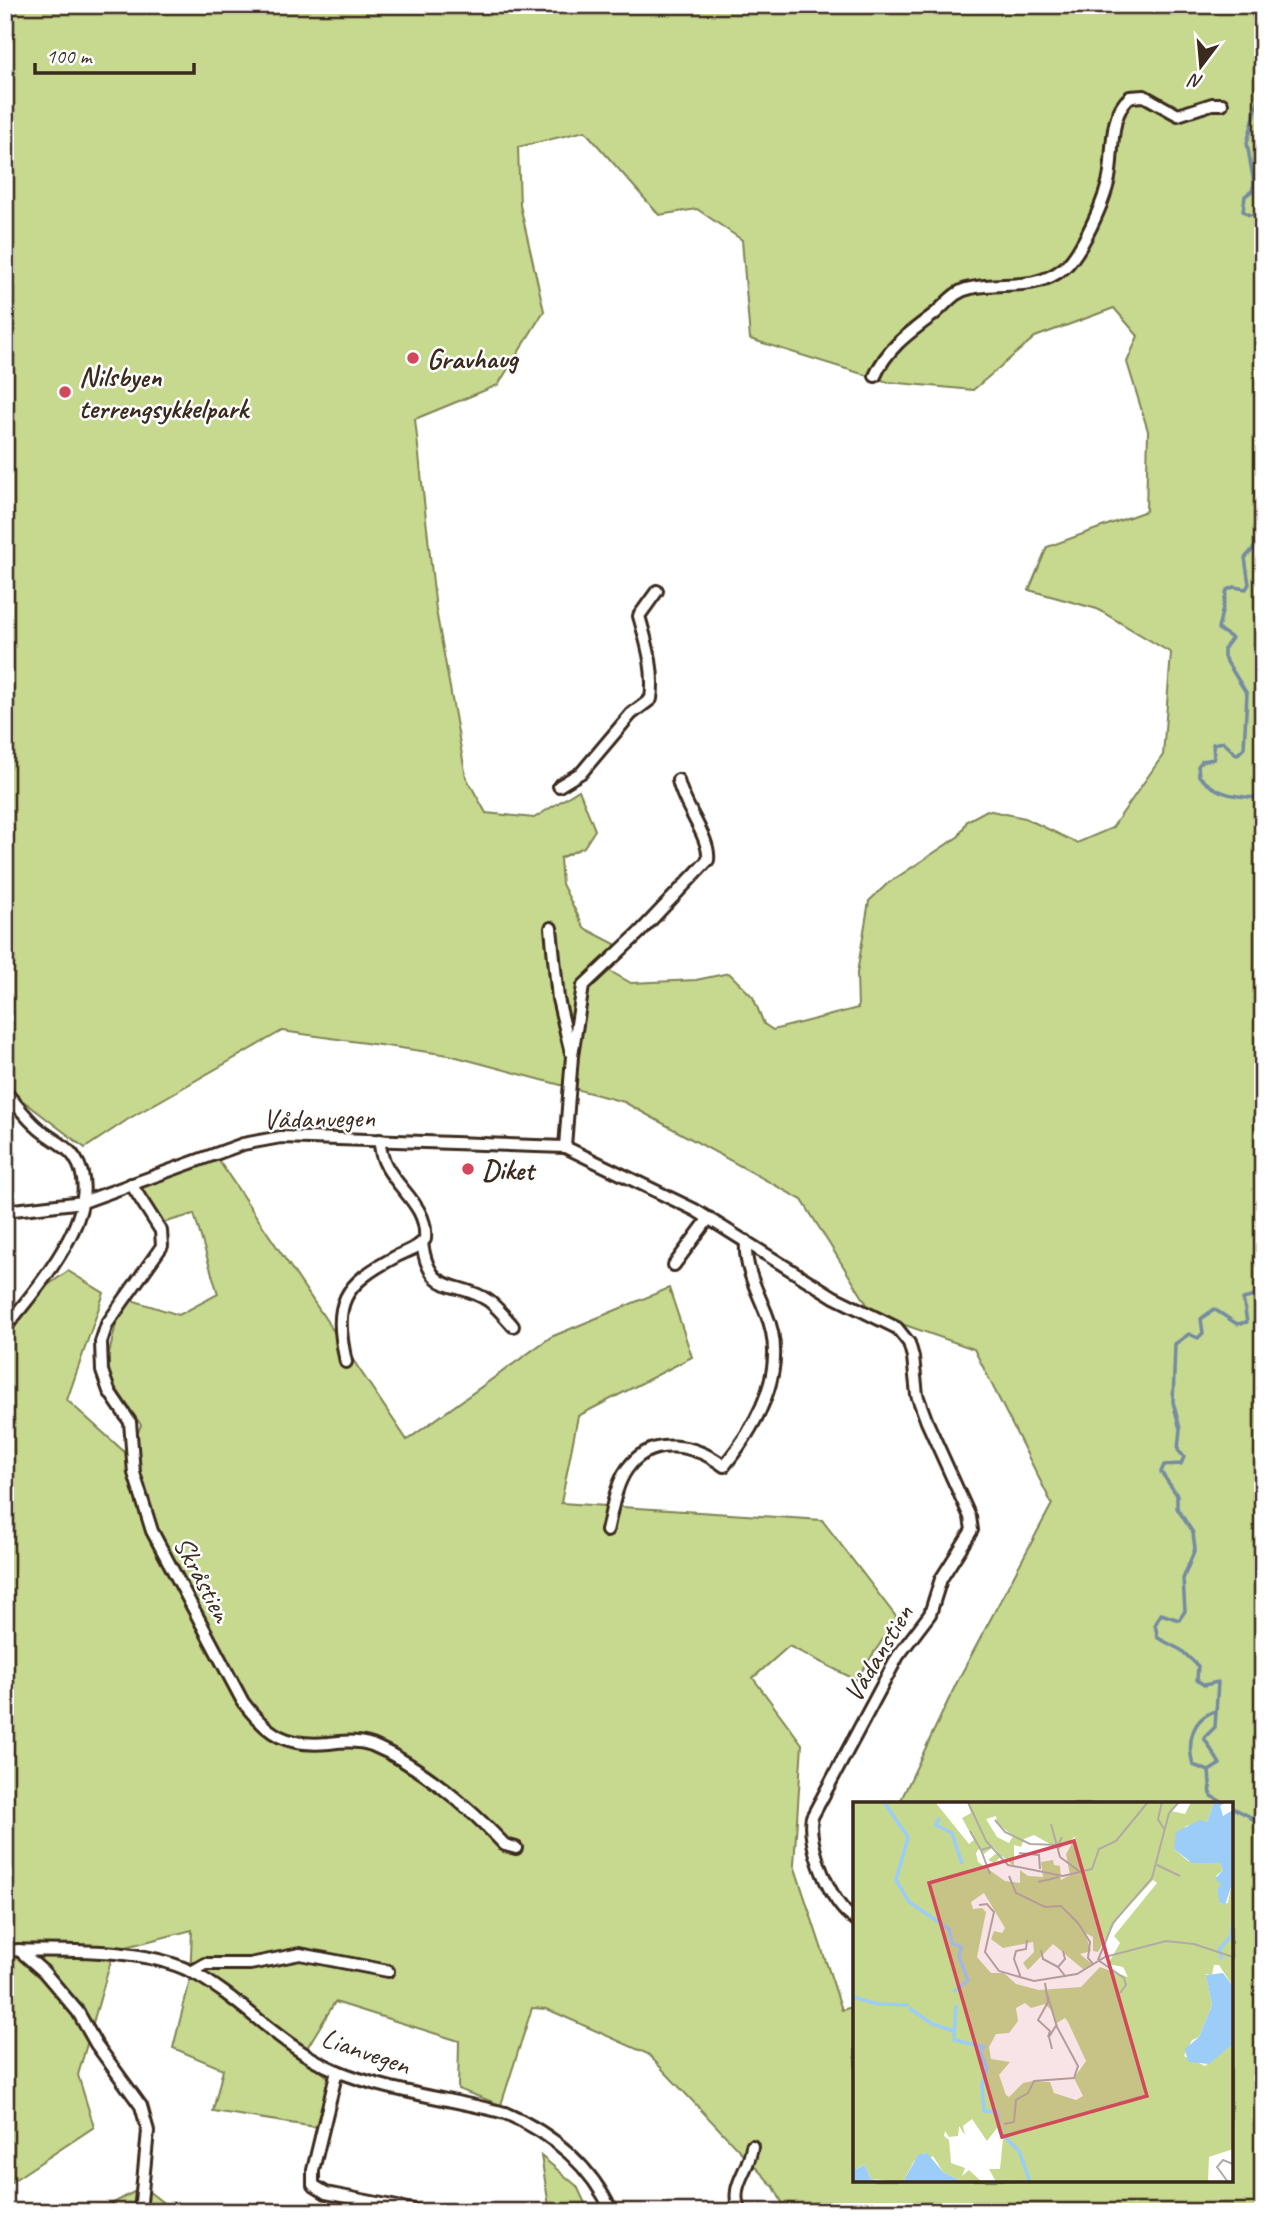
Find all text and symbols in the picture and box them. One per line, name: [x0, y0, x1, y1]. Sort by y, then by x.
scale bar: [35, 32, 194, 76]
north arrow: [1166, 32, 1236, 102]
text: 100 m: [46, 43, 93, 69]
text: N: [1185, 67, 1206, 95]
place label: Gravhaug: [427, 341, 519, 376]
marker: Gravhaug: [405, 350, 421, 366]
place label: Nilsbyen terrengsykkelpark: [79, 359, 250, 426]
marker: Nilsbyen terrengsykkelpark: [57, 384, 73, 400]
street label: Vådanvegen: [263, 1100, 376, 1136]
place label: Diket: [482, 1152, 537, 1187]
marker: Diket: [460, 1161, 476, 1177]
street label: Skråstien: [166, 1530, 241, 1629]
street label: Vådanstien: [835, 1598, 921, 1708]
inset map: [853, 1802, 1233, 2182]
street label: Lianvegen: [317, 2020, 416, 2083]

